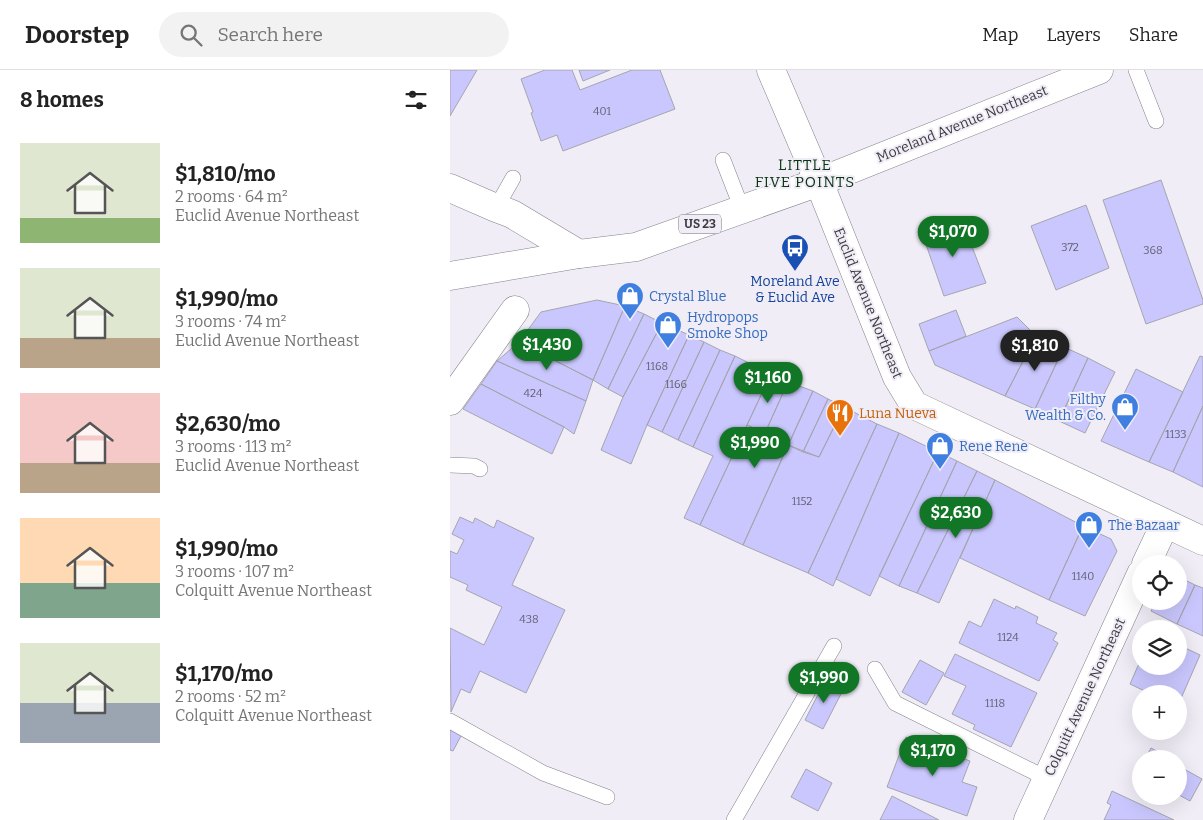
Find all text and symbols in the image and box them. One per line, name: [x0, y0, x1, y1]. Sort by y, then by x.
search box: [159, 12, 509, 57]
text: Doorstep: [25, 21, 129, 49]
icon: search: [177, 21, 205, 49]
text: Search here: [217, 23, 323, 46]
text: Map: [982, 24, 1018, 46]
text: Layers: [1046, 24, 1101, 46]
text: Share: [1129, 24, 1178, 46]
street label: Moreland Avenue Northeast: [874, 82, 1050, 166]
icon: filters: [402, 86, 430, 114]
text: 8 homes: [20, 87, 104, 113]
house number: 401: [593, 105, 611, 118]
district label: LITTLE FIVE POINTS: [755, 156, 855, 191]
text: $1,810/mo: [175, 161, 276, 187]
icon: home: [60, 163, 120, 223]
text: 2 rooms · 64 m²: [175, 187, 288, 206]
text: Euclid Avenue Northeast: [175, 206, 359, 225]
road number: US 23: [679, 214, 721, 234]
pin: $1,070: [912, 216, 994, 258]
text: $1,070: [929, 222, 977, 241]
street label: Euclid Avenue Northeast: [830, 225, 906, 381]
bus stop icon: Moreland Ave & Euclid Ave: [780, 233, 810, 272]
house number: 372: [1061, 241, 1079, 254]
house number: 368: [1143, 244, 1163, 257]
place label: Moreland Ave & Euclid Ave: [750, 273, 840, 306]
shop icon: Crystal Blue: [615, 281, 645, 320]
text: $1,990/mo: [175, 286, 278, 312]
icon: home: [60, 288, 120, 348]
place label: Crystal Blue: [649, 288, 726, 305]
place label: Hydropops Smoke Shop: [687, 309, 768, 342]
shop icon: Hydropops Smoke Shop: [653, 310, 683, 349]
text: 3 rooms · 74 m²: [175, 312, 286, 331]
pin: $1,430: [506, 328, 588, 371]
pin: $1,810: [994, 330, 1076, 372]
text: Euclid Avenue Northeast: [175, 331, 359, 350]
text: $1,430: [522, 335, 572, 354]
text: $1,810: [1011, 336, 1059, 355]
house number: 1168: [646, 360, 668, 373]
pin: $1,160: [727, 362, 809, 404]
text: $1,160: [745, 368, 791, 387]
house number: 1166: [665, 378, 687, 391]
house number: 424: [524, 387, 543, 400]
place label: Filthy Wealth & Co.: [1025, 391, 1107, 424]
shop icon: Filthy Wealth & Co.: [1110, 392, 1140, 431]
restaurant icon: Luna Nueva: [825, 398, 855, 437]
place label: Luna Nueva: [859, 405, 937, 422]
text: $2,630/mo: [175, 411, 280, 437]
icon: home: [60, 413, 120, 473]
pin: $1,990: [714, 426, 796, 469]
house number: 1133: [1165, 428, 1187, 441]
shop icon: Rene Rene: [925, 431, 955, 470]
text: $1,990: [730, 433, 780, 452]
text: 3 rooms · 113 m²: [175, 437, 291, 456]
place label: Rene Rene: [959, 438, 1028, 455]
text: Euclid Avenue Northeast: [175, 456, 359, 475]
house number: 1152: [792, 495, 812, 508]
pin: $2,630: [915, 496, 997, 539]
text: $2,630: [931, 503, 981, 522]
shop icon: The Bazaar: [1074, 510, 1104, 549]
place label: The Bazaar: [1108, 517, 1180, 534]
text: $1,990/mo: [175, 536, 278, 562]
icon: home: [60, 538, 120, 598]
map controls: [1132, 555, 1187, 805]
button: locate: [1132, 555, 1187, 610]
text: 3 rooms · 107 m²: [175, 562, 294, 581]
house number: 1140: [1072, 570, 1094, 583]
text: Colquitt Avenue Northeast: [175, 581, 372, 600]
house number: 438: [519, 613, 539, 626]
street label: Colquitt Avenue Northeast: [1041, 615, 1129, 779]
button: layers: [1132, 620, 1187, 675]
house number: 1124: [997, 631, 1019, 644]
text: $1,170/mo: [175, 661, 273, 687]
pin: $1,990: [783, 662, 865, 704]
icon: home: [60, 663, 120, 723]
text: $1,990: [799, 668, 849, 687]
button: +: [1132, 685, 1187, 740]
text: 2 rooms · 52 m²: [175, 687, 286, 706]
house number: 1118: [985, 697, 1005, 710]
text: Colquitt Avenue Northeast: [175, 706, 372, 725]
pin: $1,170: [892, 734, 974, 777]
text: $1,170: [910, 741, 956, 760]
button: −: [1132, 750, 1187, 805]

